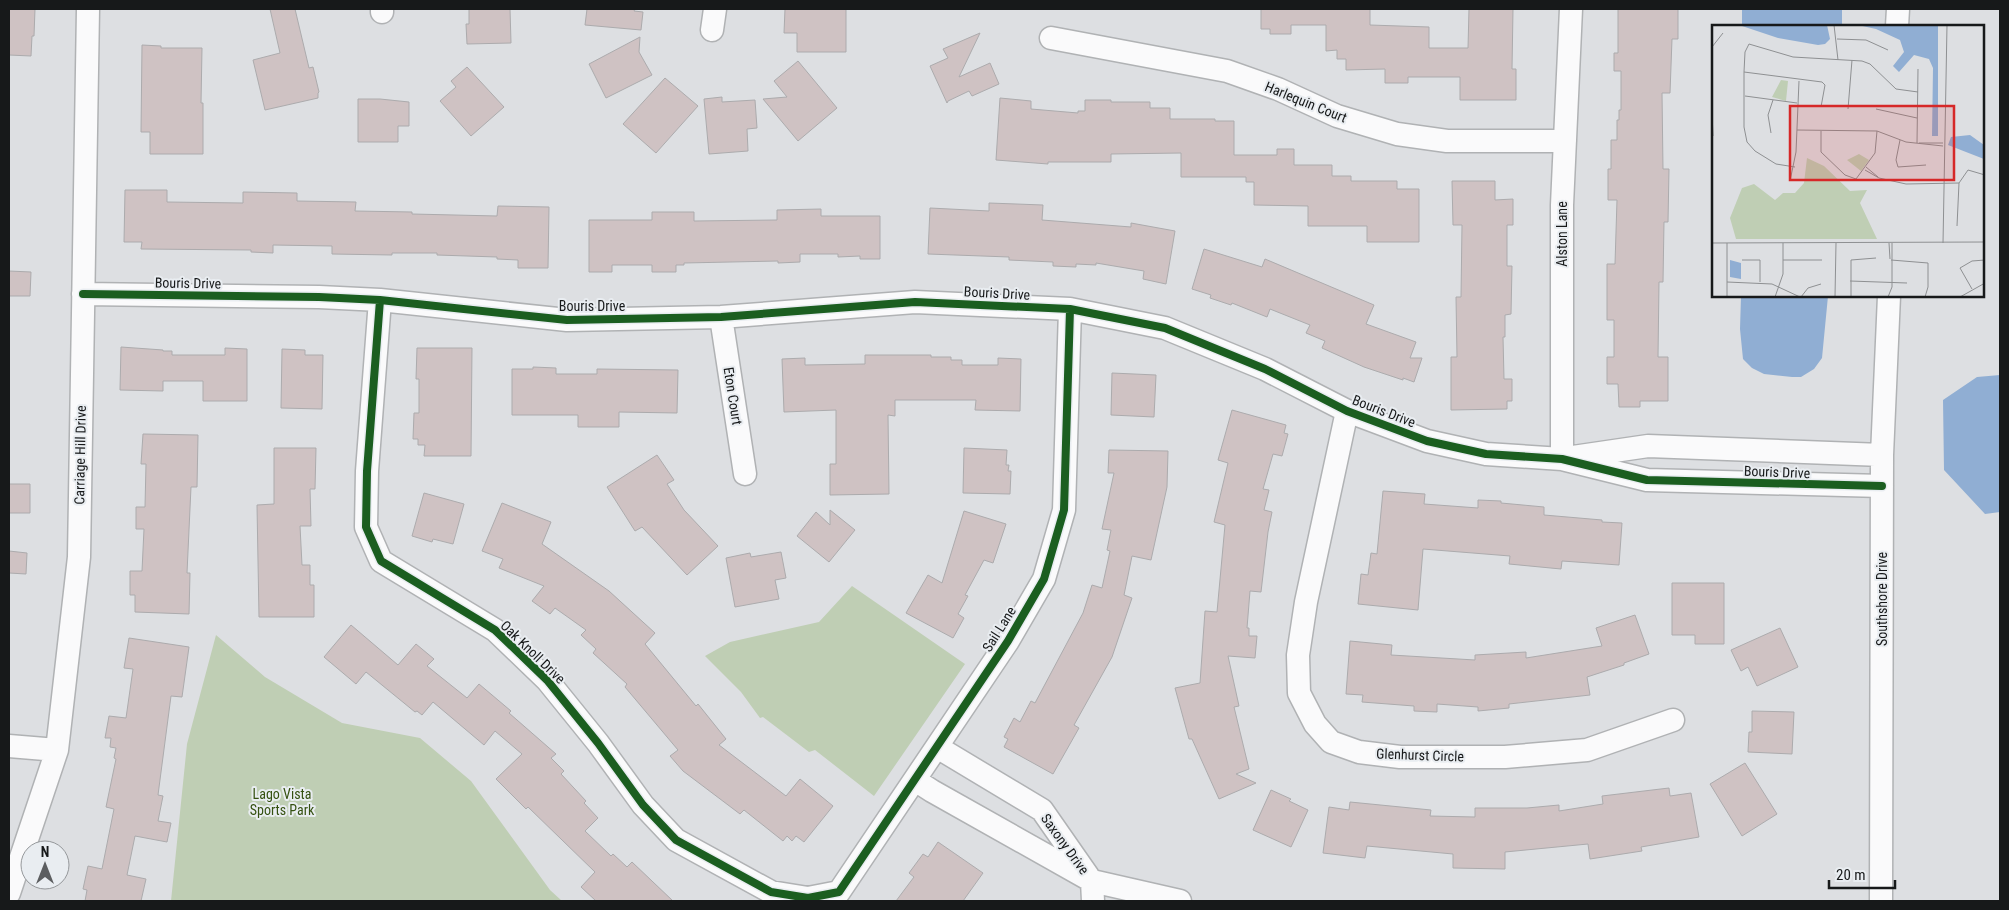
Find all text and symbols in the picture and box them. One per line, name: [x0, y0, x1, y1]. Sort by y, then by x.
inset map: [1712, 25, 1984, 298]
street label: Harlequin Court: [1263, 78, 1349, 126]
street label: Alston Lane: [1554, 201, 1570, 267]
street label: Bouris Drive: [155, 274, 222, 292]
street label: Bouris Drive: [963, 283, 1031, 303]
street label: Bouris Drive: [559, 298, 626, 314]
street label: Eton Court: [721, 366, 745, 426]
street label: Bouris Drive: [1350, 392, 1418, 431]
street label: Carriage Hill Drive: [71, 405, 89, 505]
street label: Bouris Drive: [1744, 463, 1811, 481]
street label: Southshore Drive: [1874, 552, 1890, 646]
street label: Sail Lane: [979, 603, 1019, 655]
street label: Oak Knoll Drive: [497, 617, 569, 687]
street label: Glenhurst Circle: [1376, 745, 1465, 765]
park label: Lago Vista Sports Park: [250, 786, 315, 818]
street label: Saxony Drive: [1038, 811, 1093, 878]
north arrow: [20, 840, 70, 890]
text: N: [41, 844, 49, 860]
scale bar: [1829, 858, 1895, 890]
text: 20 m: [1836, 866, 1866, 884]

